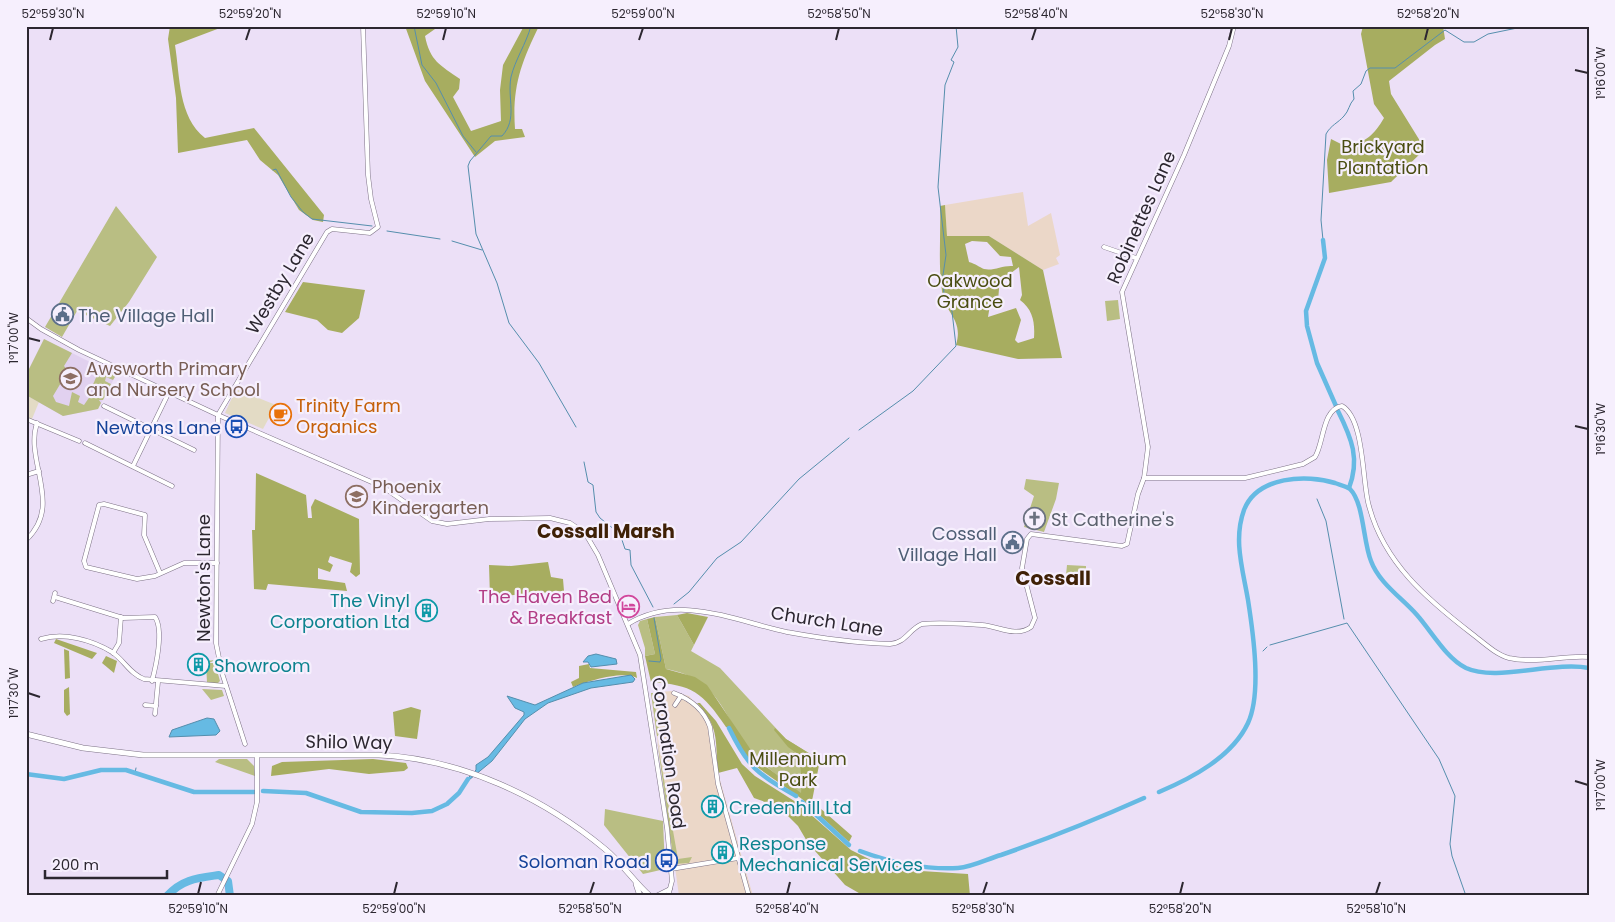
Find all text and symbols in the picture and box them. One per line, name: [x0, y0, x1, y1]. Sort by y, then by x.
text: 52°59'30"N: [22, 5, 84, 22]
text: 52°59'20"N: [219, 5, 281, 22]
text: 52°59'10"N: [416, 5, 476, 22]
text: 52°59'00"N: [611, 5, 675, 22]
text: 52°58'50"N: [807, 5, 871, 22]
text: 52°58'40"N: [1004, 5, 1068, 22]
text: 52°58'30"N: [1201, 5, 1263, 22]
text: 52°58'20"N: [1397, 5, 1459, 22]
text: 1°16'00"W: [1592, 47, 1609, 99]
park label: Brickyard Plantation: [1337, 134, 1429, 180]
street label: Robinettes Lane: [1101, 147, 1181, 287]
street label: Westby Lane: [240, 228, 320, 338]
park label: Oakwood Grance: [927, 268, 1013, 314]
public building icon: The Village Hall: [50, 303, 74, 327]
place label: The Village Hall: [78, 303, 214, 328]
text: 1°17'00"W: [5, 312, 22, 364]
place label: Awsworth Primary and Nursery School: [86, 356, 260, 402]
school or university icon: Awsworth Primary and Nursery School: [58, 366, 82, 390]
place label: Trinity Farm Organics: [296, 393, 401, 439]
cafe icon: Trinity Farm Organics: [268, 403, 292, 427]
text: 1°16'30"W: [1592, 403, 1609, 455]
place label: Newtons Lane: [96, 415, 221, 440]
bus stop icon: Newtons Lane: [225, 415, 249, 439]
place label: Phoenix Kindergarten: [372, 474, 489, 520]
school or university icon: Phoenix Kindergarten: [344, 484, 368, 508]
church icon: St Catherine's: [1023, 507, 1047, 531]
place label: St Catherine's: [1051, 507, 1174, 532]
street label: Newton's Lane: [191, 514, 216, 642]
district label: Cossall Marsh: [537, 518, 675, 545]
place label: Cossall Village Hall: [898, 521, 997, 567]
public building icon: Cossall Village Hall: [1001, 531, 1025, 555]
district label: Cossall: [1015, 564, 1091, 592]
place label: The Haven Bed & Breakfast: [478, 584, 612, 630]
place label: The Vinyl Corporation Ltd: [270, 588, 410, 634]
hotel icon: The Haven Bed & Breakfast: [616, 594, 640, 618]
building icon: The Vinyl Corporation Ltd: [414, 598, 438, 622]
street label: Church Lane: [769, 600, 885, 642]
building icon: Showroom: [186, 653, 210, 677]
place label: Showroom: [214, 653, 311, 678]
text: 1°17'30"W: [5, 667, 22, 718]
street label: Coronation Road: [646, 676, 692, 830]
street label: Shilo Way: [305, 729, 393, 755]
park label: Millennium Park: [749, 746, 847, 792]
text: 1°17'00"W: [1592, 759, 1609, 811]
building icon: Credenhill Ltd: [701, 795, 725, 819]
place label: Credenhill Ltd: [729, 795, 852, 820]
place label: Response Mechanical Services: [739, 831, 923, 877]
building icon: Response Mechanical Services: [711, 841, 735, 865]
scale bar: [45, 847, 168, 879]
place label: Soloman Road: [518, 849, 650, 874]
bus stop icon: Soloman Road: [654, 849, 678, 873]
text: 200 m: [52, 854, 99, 875]
text: 52°59'10"N: [168, 900, 228, 917]
text: 52°59'00"N: [362, 900, 426, 917]
text: 52°58'50"N: [558, 900, 622, 917]
text: 52°58'40"N: [755, 900, 819, 917]
text: 52°58'30"N: [952, 900, 1014, 917]
text: 52°58'20"N: [1149, 900, 1211, 917]
text: 52°58'10"N: [1346, 900, 1406, 917]

